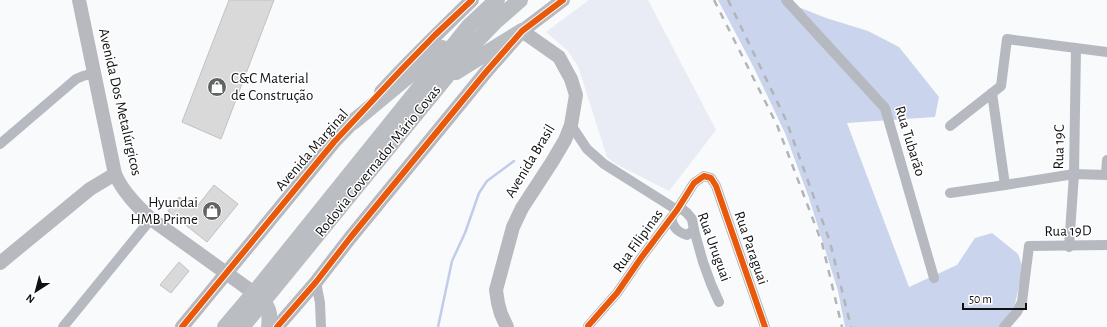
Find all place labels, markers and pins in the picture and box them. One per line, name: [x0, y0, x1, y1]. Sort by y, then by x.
place label: C&C Material de Construção: [231, 71, 313, 103]
shop icon: C&C Material de Construção: [206, 76, 228, 98]
place label: Hyundai HMB Prime: [130, 195, 198, 227]
shop icon: Hyundai HMB Prime: [201, 200, 223, 222]

